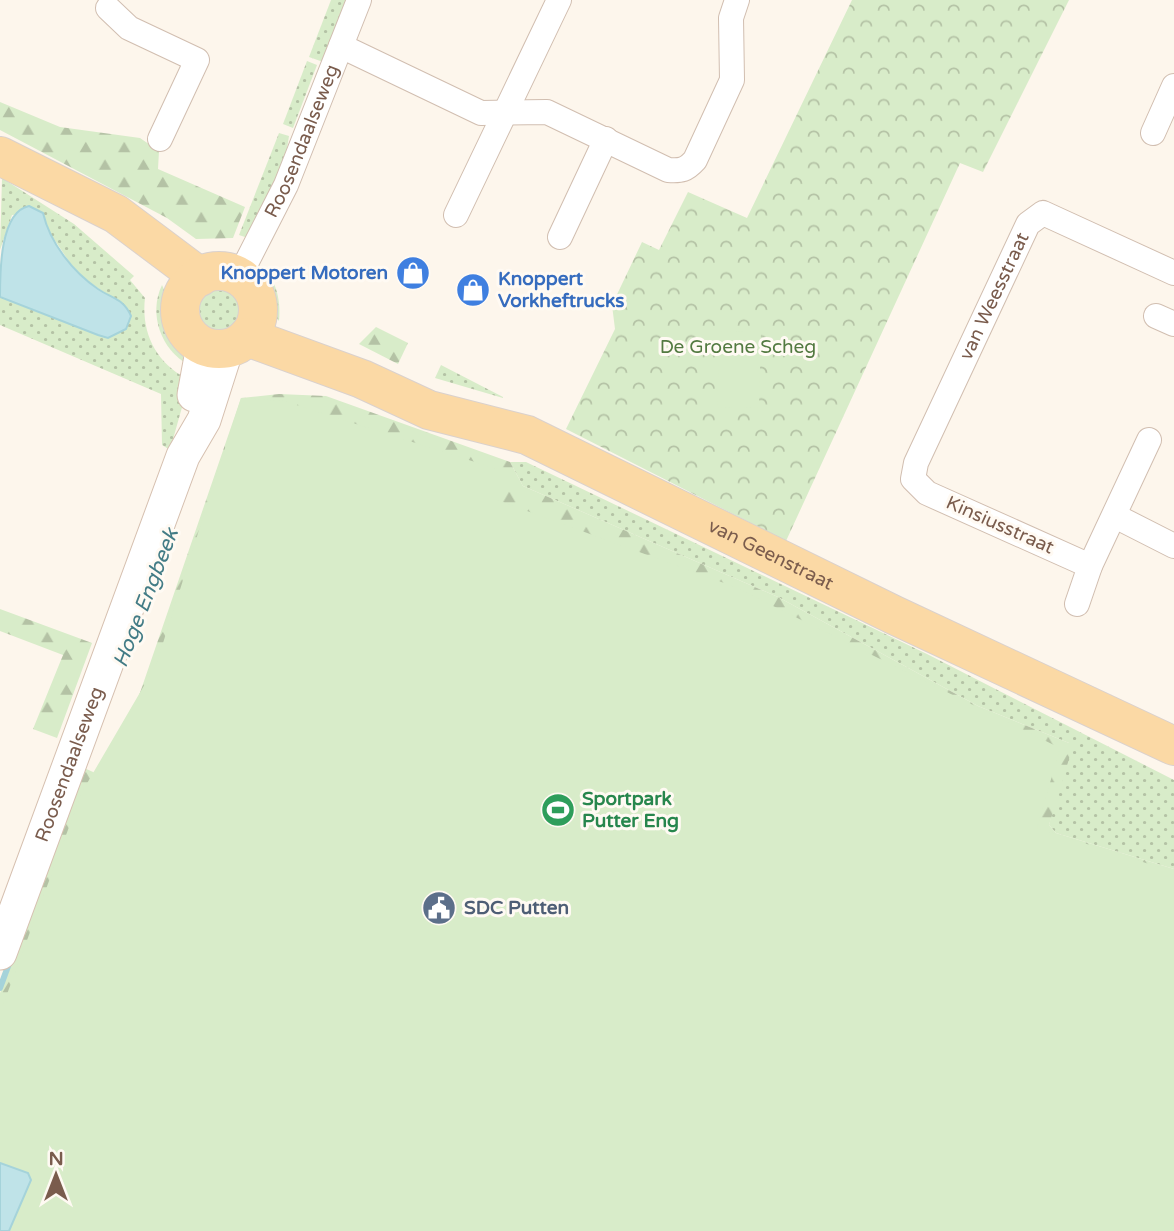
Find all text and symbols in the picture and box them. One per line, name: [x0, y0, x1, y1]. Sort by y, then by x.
street label: Roosendaalseweg: [260, 61, 343, 221]
street label: van Weesstraat: [955, 229, 1033, 363]
shop icon: Knoppert Motoren: [394, 254, 432, 292]
place label: Knoppert Motoren: [220, 262, 388, 285]
place label: Knoppert Vorkheftrucks: [498, 268, 624, 312]
shop icon: Knoppert Vorkheftrucks: [454, 271, 492, 309]
park label: De Groene Scheg: [660, 336, 816, 358]
street label: Kinsiusstraat: [943, 491, 1057, 559]
street label: van Geenstraat: [705, 515, 837, 595]
water label: Hoge Engbeek: [108, 524, 185, 671]
street label: Roosendaalseweg: [31, 684, 108, 845]
place label: Sportpark Putter Eng: [582, 788, 679, 833]
sports icon: Sportpark Putter Eng: [539, 791, 577, 829]
public building icon: SDC Putten: [420, 889, 458, 927]
place label: SDC Putten: [464, 897, 569, 919]
north arrow: [21, 1140, 91, 1210]
text: N: [48, 1148, 64, 1170]

